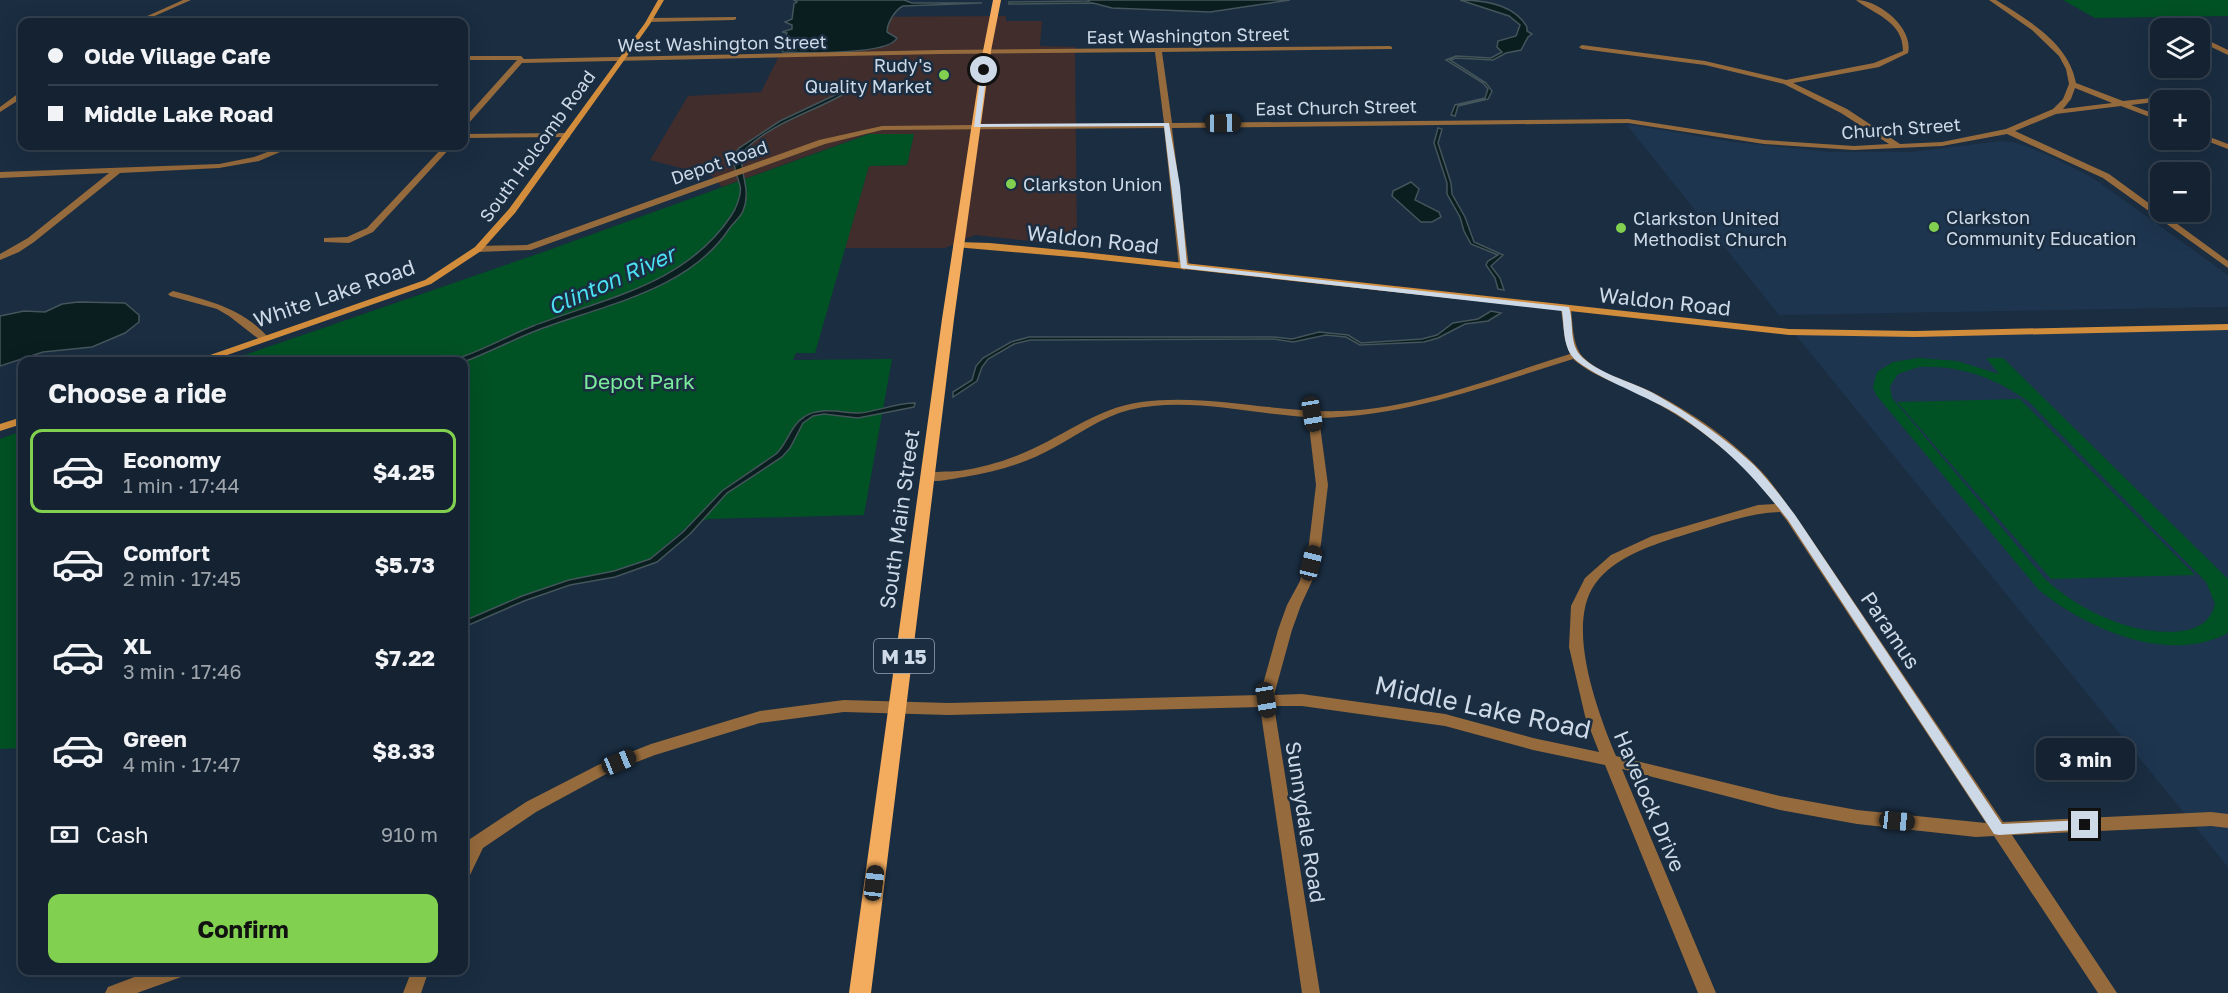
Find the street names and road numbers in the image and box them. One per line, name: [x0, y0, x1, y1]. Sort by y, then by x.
street label: East Washington Street: [1086, 22, 1290, 48]
street label: West Washington Street: [617, 30, 827, 56]
street label: South Holcomb Road: [475, 66, 599, 226]
street label: East Church Street: [1255, 95, 1417, 119]
street label: Church Street: [1841, 113, 1961, 143]
street label: Depot Road: [668, 135, 770, 189]
street label: Waldon Road: [1026, 219, 1160, 259]
street label: White Lake Road: [250, 253, 418, 333]
street label: Waldon Road: [1598, 281, 1732, 321]
street label: South Main Street: [874, 427, 924, 611]
street label: Paramus: [1856, 586, 1926, 674]
road number: M 15: [874, 639, 934, 673]
street label: Middle Lake Road: [1372, 669, 1594, 745]
street label: Havelock Drive: [1609, 727, 1691, 875]
street label: Sunnydale Road: [1280, 739, 1332, 905]

